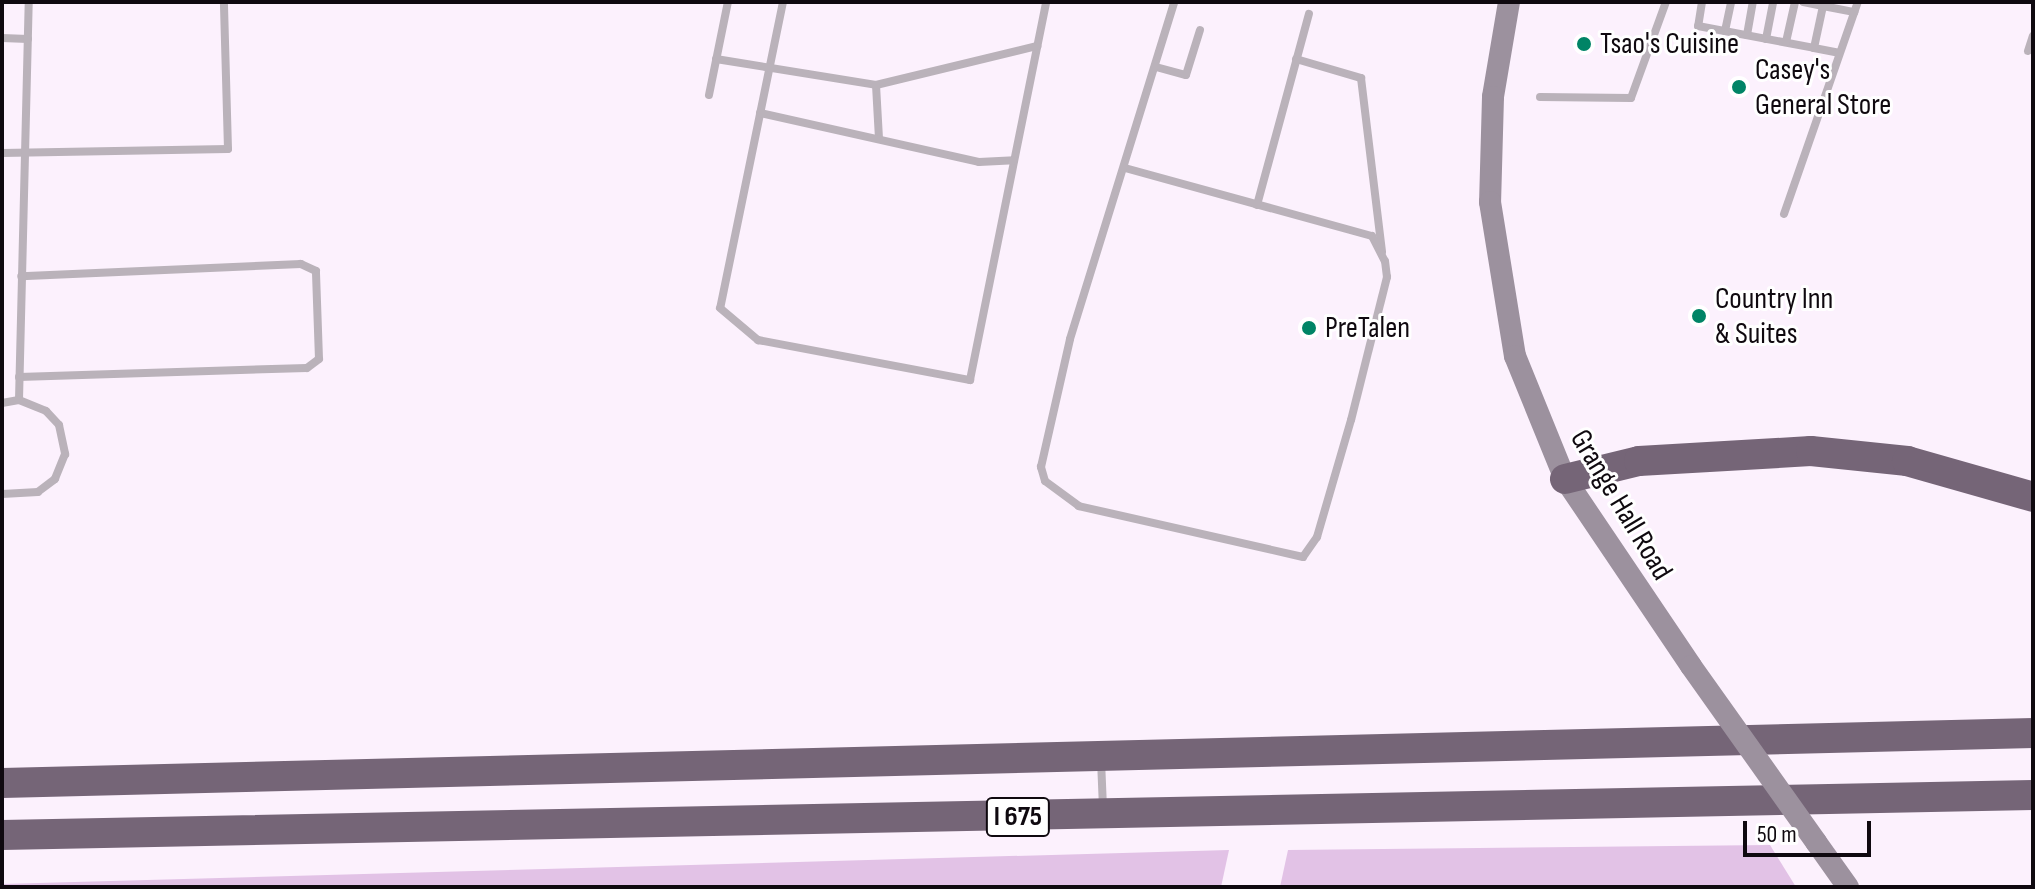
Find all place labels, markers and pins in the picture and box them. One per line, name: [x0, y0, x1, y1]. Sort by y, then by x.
place label: Tsao's Cuisine: [1600, 26, 1739, 62]
marker: Tsao's Cuisine: [1575, 35, 1593, 53]
place label: Casey's General Store: [1755, 52, 1891, 122]
marker: Casey's General Store: [1730, 78, 1748, 96]
place label: Country Inn & Suites: [1715, 281, 1833, 352]
marker: Country Inn & Suites: [1690, 307, 1708, 325]
place label: PreTalen: [1325, 310, 1410, 346]
marker: PreTalen: [1300, 319, 1318, 337]

